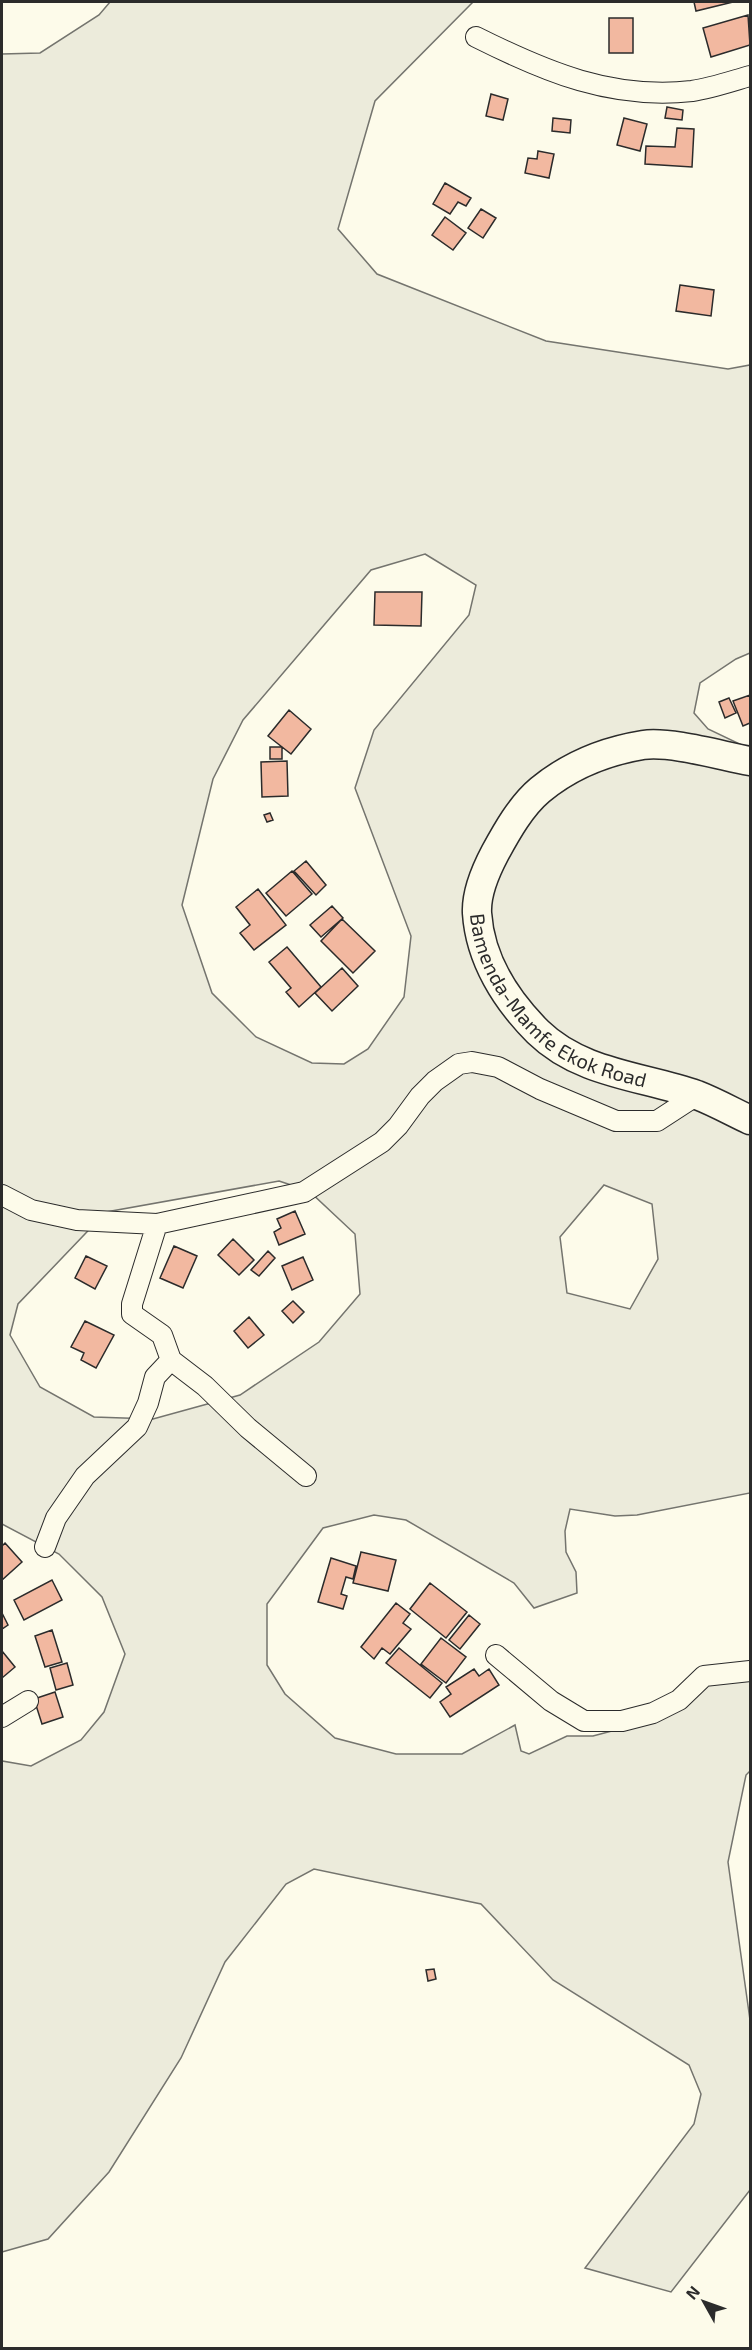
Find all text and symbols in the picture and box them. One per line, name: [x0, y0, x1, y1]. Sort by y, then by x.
street label: Bamenda-Mamfe Ekok Road: [466, 912, 649, 1091]
north arrow: [674, 2272, 734, 2332]
text: N: [681, 2282, 703, 2303]

